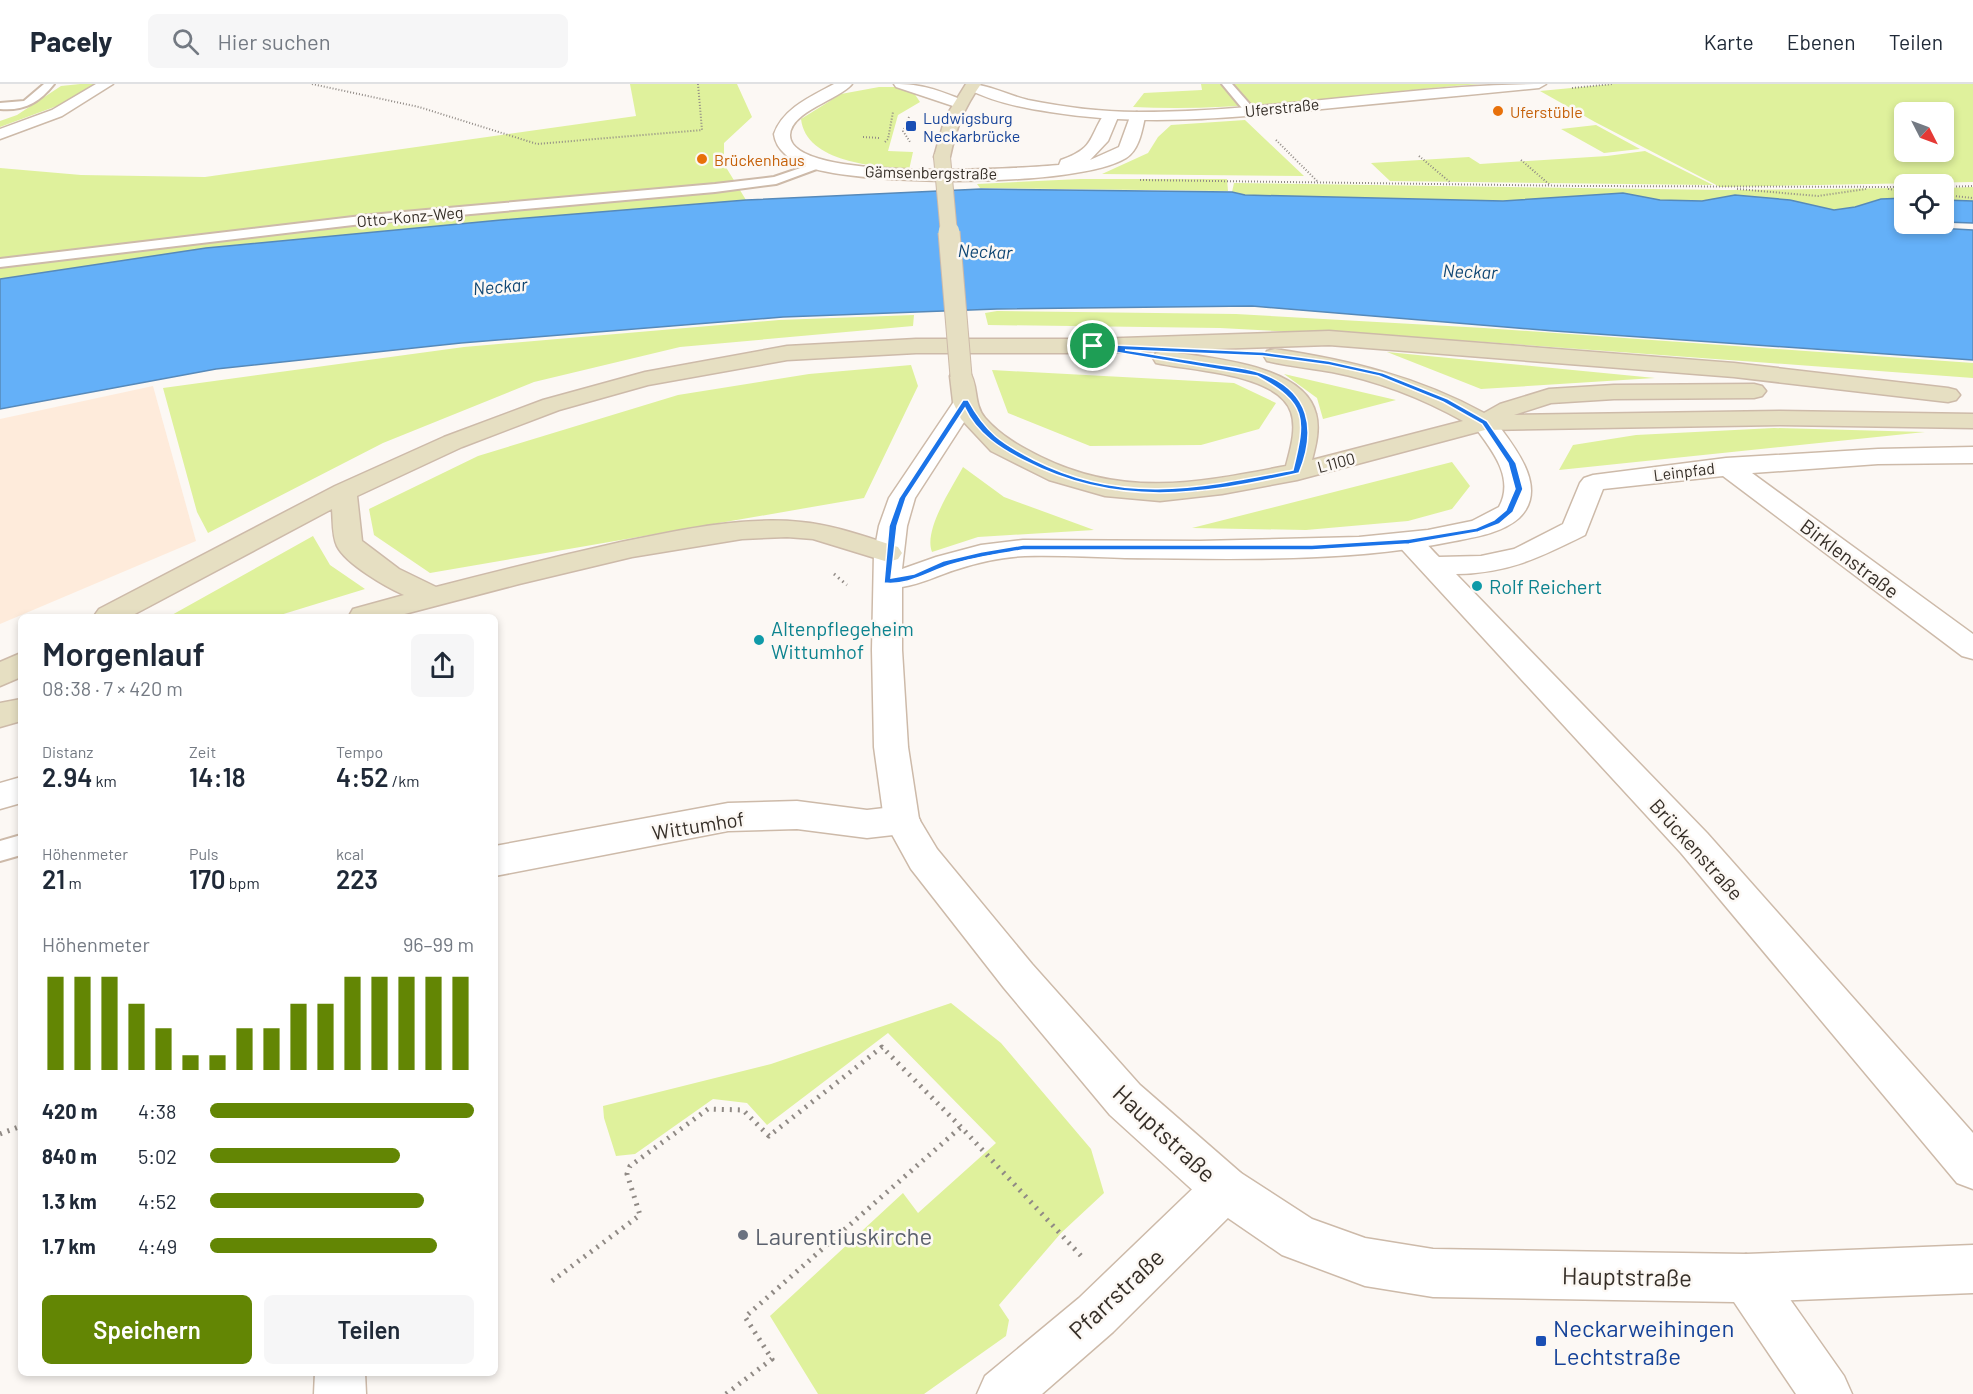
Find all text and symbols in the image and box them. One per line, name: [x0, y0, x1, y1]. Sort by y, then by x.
search box: [148, 14, 568, 68]
text: Pacely: [30, 24, 112, 58]
icon: search: [169, 25, 202, 58]
text: Hier suchen: [217, 28, 331, 54]
text: Karte: [1704, 29, 1754, 54]
text: Ebenen: [1787, 29, 1856, 54]
text: Teilen: [1889, 29, 1943, 54]
street label: Uferstraße: [1244, 94, 1320, 120]
place label: Uferstüble: [1510, 102, 1583, 121]
north arrow: [1894, 102, 1954, 162]
map controls: [1894, 102, 1954, 234]
marker: Uferstüble: [1491, 104, 1505, 118]
place label: Ludwigsburg Neckarbrücke: [923, 108, 1020, 145]
marker: Ludwigsburg Neckarbrücke: [904, 119, 918, 133]
place label: Brückenhaus: [714, 150, 805, 169]
marker: Brückenhaus: [695, 152, 709, 166]
street label: Gämsenbergstraße: [865, 161, 997, 183]
button: locate: [1894, 174, 1954, 234]
street label: Otto-Konz-Weg: [356, 202, 464, 230]
water label: Neckar: [957, 239, 1013, 263]
water label: Neckar: [1442, 259, 1498, 283]
water label: Neckar: [472, 273, 529, 299]
pin: [1067, 320, 1118, 371]
icon: arrive: [1076, 329, 1109, 362]
street label: L1100: [1315, 448, 1357, 476]
street label: Leinpfad: [1652, 458, 1716, 484]
street label: Birklenstraße: [1796, 513, 1904, 603]
place label: Rolf Reichert: [1489, 574, 1602, 598]
marker: Rolf Reichert: [1470, 579, 1484, 593]
place label: Altenpflegeheim Wittumhof: [771, 616, 914, 663]
text: Morgenlauf: [42, 633, 205, 673]
marker: Altenpflegeheim Wittumhof: [752, 633, 766, 647]
button: share: [411, 634, 474, 697]
text: 08:38 · 7 × 420 m: [42, 676, 183, 700]
text: Distanz: [42, 742, 93, 761]
text: Zeit: [189, 742, 216, 761]
text: Tempo: [336, 742, 383, 761]
text: 2.94: [42, 761, 92, 792]
text: 14:18: [189, 761, 246, 792]
text: 4:52: [336, 761, 389, 792]
text: km: [92, 771, 117, 790]
text: /km: [389, 771, 419, 790]
street label: Brückenstraße: [1645, 793, 1749, 905]
street label: Wittumhof: [650, 806, 746, 844]
text: Höhenmeter: [42, 844, 128, 863]
text: Puls: [189, 844, 218, 863]
text: kcal: [336, 844, 364, 863]
text: 21: [42, 863, 65, 894]
text: 170: [189, 863, 226, 894]
text: 223: [336, 863, 378, 894]
text: m: [65, 873, 82, 892]
text: bpm: [226, 873, 260, 892]
text: Höhenmeter: [42, 932, 150, 956]
text: 96–99 m: [403, 932, 474, 956]
street label: Hauptstraße: [1108, 1078, 1222, 1188]
text: 420 m: [42, 1099, 97, 1123]
text: 4:38: [138, 1099, 177, 1123]
text: 840 m: [42, 1144, 97, 1168]
text: 5:02: [138, 1144, 177, 1168]
text: 1.3 km: [42, 1189, 97, 1213]
text: 4:52: [138, 1189, 177, 1213]
place label: Laurentiuskirche: [755, 1221, 932, 1250]
marker: Laurentiuskirche: [736, 1228, 750, 1242]
text: 1.7 km: [42, 1234, 96, 1258]
text: 4:49: [138, 1234, 177, 1258]
street label: Pfarrstraße: [1062, 1242, 1170, 1344]
street label: Hauptstraße: [1562, 1260, 1692, 1292]
button: Speichern: [42, 1295, 252, 1364]
button: Teilen: [264, 1295, 474, 1364]
place label: Neckarweihingen Lechtstraße: [1553, 1313, 1734, 1370]
marker: Neckarweihingen Lechtstraße: [1534, 1334, 1548, 1348]

